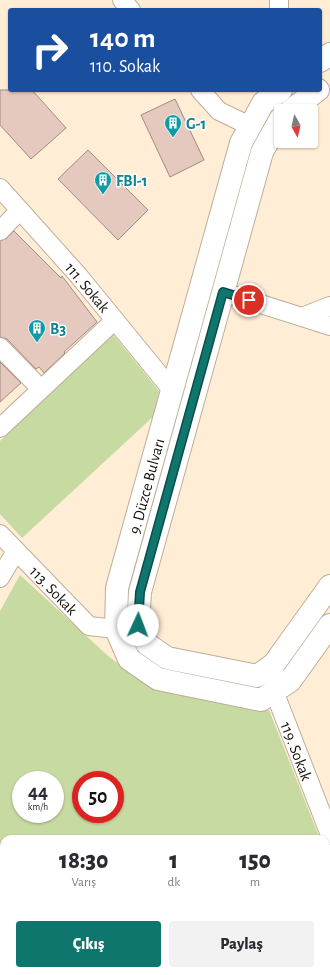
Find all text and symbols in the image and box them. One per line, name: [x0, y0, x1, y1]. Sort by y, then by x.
icon: right: [24, 24, 76, 76]
text: 140 m: [90, 25, 156, 53]
text: 110. Sokak: [90, 58, 160, 76]
north arrow: [274, 104, 318, 148]
map controls: [274, 104, 318, 148]
building icon: G-1: [163, 113, 183, 138]
place label: G-1: [186, 116, 206, 132]
building icon: FBI-1: [93, 170, 113, 195]
place label: FBI-1: [116, 173, 147, 189]
street label: 111. Sokak: [62, 260, 113, 316]
pin: [232, 283, 266, 317]
icon: arrive: [238, 289, 260, 311]
building icon: B3: [27, 318, 47, 343]
place label: B3: [50, 321, 66, 337]
street label: 9. Düzce Bulvarı: [127, 437, 167, 536]
street label: 113. Sokak: [26, 563, 81, 619]
position arrow: [117, 604, 159, 646]
street label: 119. Sokak: [278, 720, 315, 784]
speed limit sign: 50: [72, 771, 124, 823]
text: 44: [28, 782, 48, 802]
text: km/h: [28, 802, 48, 812]
text: 18:30: [59, 849, 108, 873]
text: 1: [169, 849, 178, 873]
text: 150: [239, 849, 271, 873]
text: Varış: [71, 876, 96, 889]
text: dk: [167, 876, 180, 889]
text: m: [250, 876, 260, 889]
button: Çıkış: [16, 921, 161, 967]
button: Paylaş: [169, 921, 314, 967]

